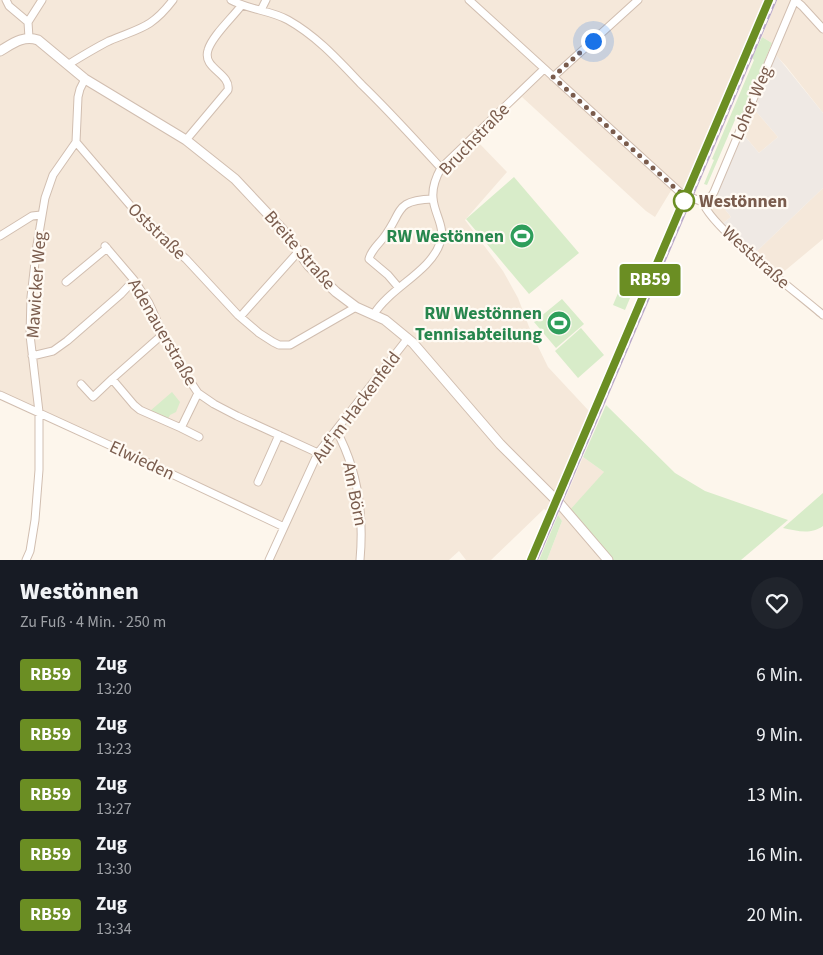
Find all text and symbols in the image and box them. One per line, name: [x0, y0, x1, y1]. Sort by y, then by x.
your location: [581, 29, 606, 54]
street label: Loher Weg: [725, 62, 778, 144]
street label: Bruchstraße: [433, 97, 515, 181]
place label: Westönnen: [699, 189, 787, 214]
marker: Westönnen: [673, 190, 695, 212]
street label: Oststraße: [122, 197, 191, 266]
street label: Breite Straße: [258, 205, 341, 295]
street label: Weststraße: [716, 220, 795, 295]
sports icon: RW Westönnen: [509, 223, 535, 249]
place label: RW Westönnen: [386, 224, 504, 249]
street label: Mawicker Weg: [20, 231, 53, 339]
line badge: RB59: [615, 264, 685, 296]
text: RB59: [630, 267, 670, 292]
street label: Adenauerstraße: [122, 274, 203, 391]
place label: RW Westönnen Tennisabteilung: [415, 301, 542, 347]
sports icon: RW Westönnen Tennisabteilung: [546, 310, 572, 336]
street label: Auf'm Hackenfeld: [306, 347, 407, 468]
street label: Elwieden: [105, 435, 178, 486]
street label: Am Börn: [336, 460, 373, 528]
text: Westönnen: [20, 574, 139, 609]
button: heart: [751, 577, 803, 629]
text: Zu Fuß · 4 Min. · 250 m: [20, 611, 166, 633]
text: Zug: [96, 651, 127, 678]
text: RB59: [30, 662, 71, 687]
text: 6 Min.: [756, 662, 803, 689]
text: 13:20: [96, 678, 132, 700]
text: Zug: [96, 711, 127, 738]
text: RB59: [30, 722, 71, 747]
text: 9 Min.: [756, 722, 803, 749]
text: 13:23: [96, 738, 132, 760]
text: Zug: [96, 771, 127, 798]
text: RB59: [30, 782, 71, 807]
text: 13 Min.: [747, 782, 803, 809]
text: 13:27: [96, 798, 132, 820]
text: Zug: [96, 831, 127, 858]
text: RB59: [30, 842, 71, 867]
text: 16 Min.: [747, 842, 803, 869]
text: 13:30: [96, 858, 132, 880]
text: Zug: [96, 891, 127, 918]
text: RB59: [30, 902, 71, 927]
text: 20 Min.: [747, 902, 803, 929]
text: 13:34: [96, 918, 132, 940]

